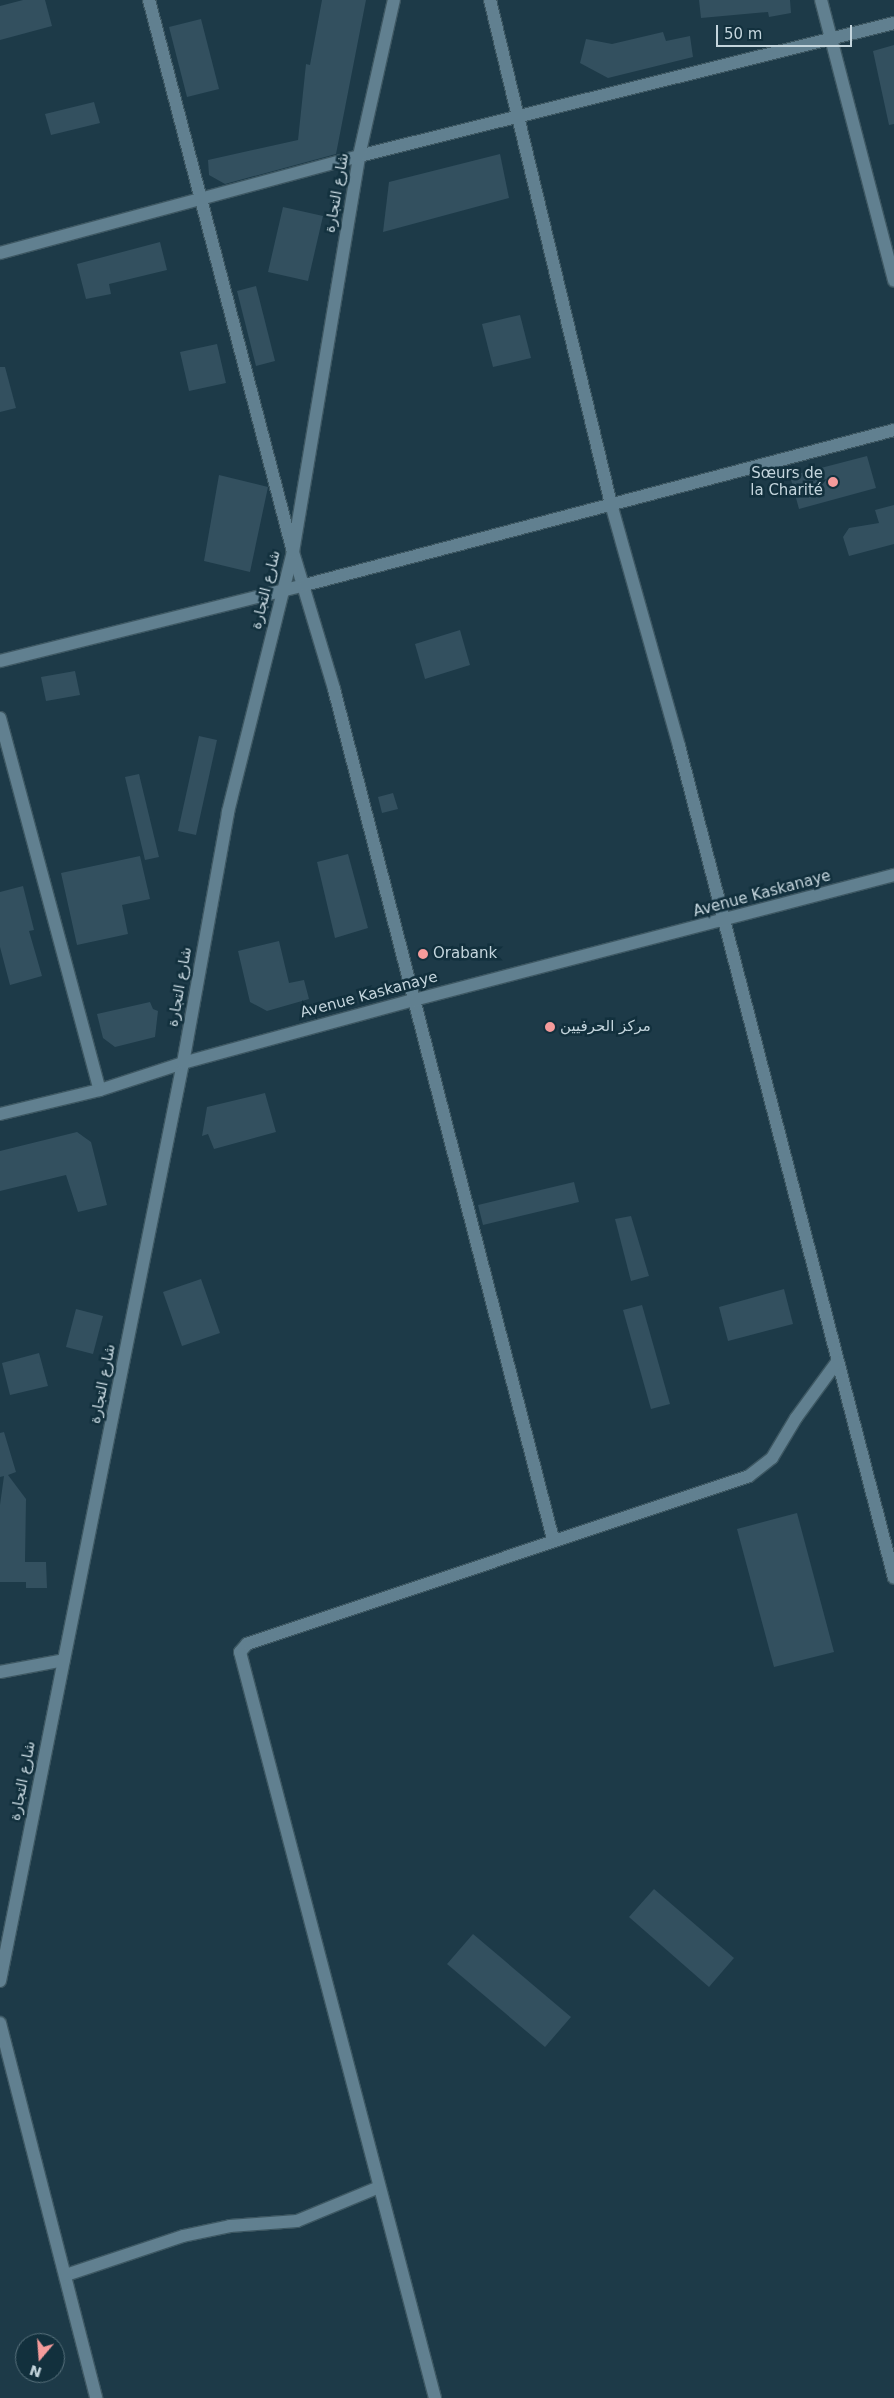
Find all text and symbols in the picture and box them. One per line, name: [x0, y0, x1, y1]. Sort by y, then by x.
scale bar: [719, 15, 855, 47]
text: 50 m: [724, 25, 762, 43]
street label: شارع التجارة: [321, 152, 353, 234]
place label: Sœurs de la Charité: [750, 464, 823, 499]
marker: Sœurs de la Charité: [827, 476, 839, 488]
street label: شارع التجارة: [248, 549, 284, 631]
street label: Avenue Kaskanaye: [691, 867, 833, 921]
place label: Orabank: [433, 945, 497, 963]
street label: شارع التجارة: [164, 946, 196, 1028]
marker: Orabank: [417, 948, 429, 960]
street label: Avenue Kaskanaye: [298, 968, 440, 1022]
place label: مركز الحرفيين: [560, 1018, 651, 1036]
marker: مركز الحرفيين: [544, 1021, 556, 1033]
street label: شارع التجارة: [86, 1343, 120, 1425]
street label: شارع التجارة: [6, 1740, 40, 1822]
north arrow: [15, 2333, 65, 2383]
text: N: [28, 2362, 44, 2381]

